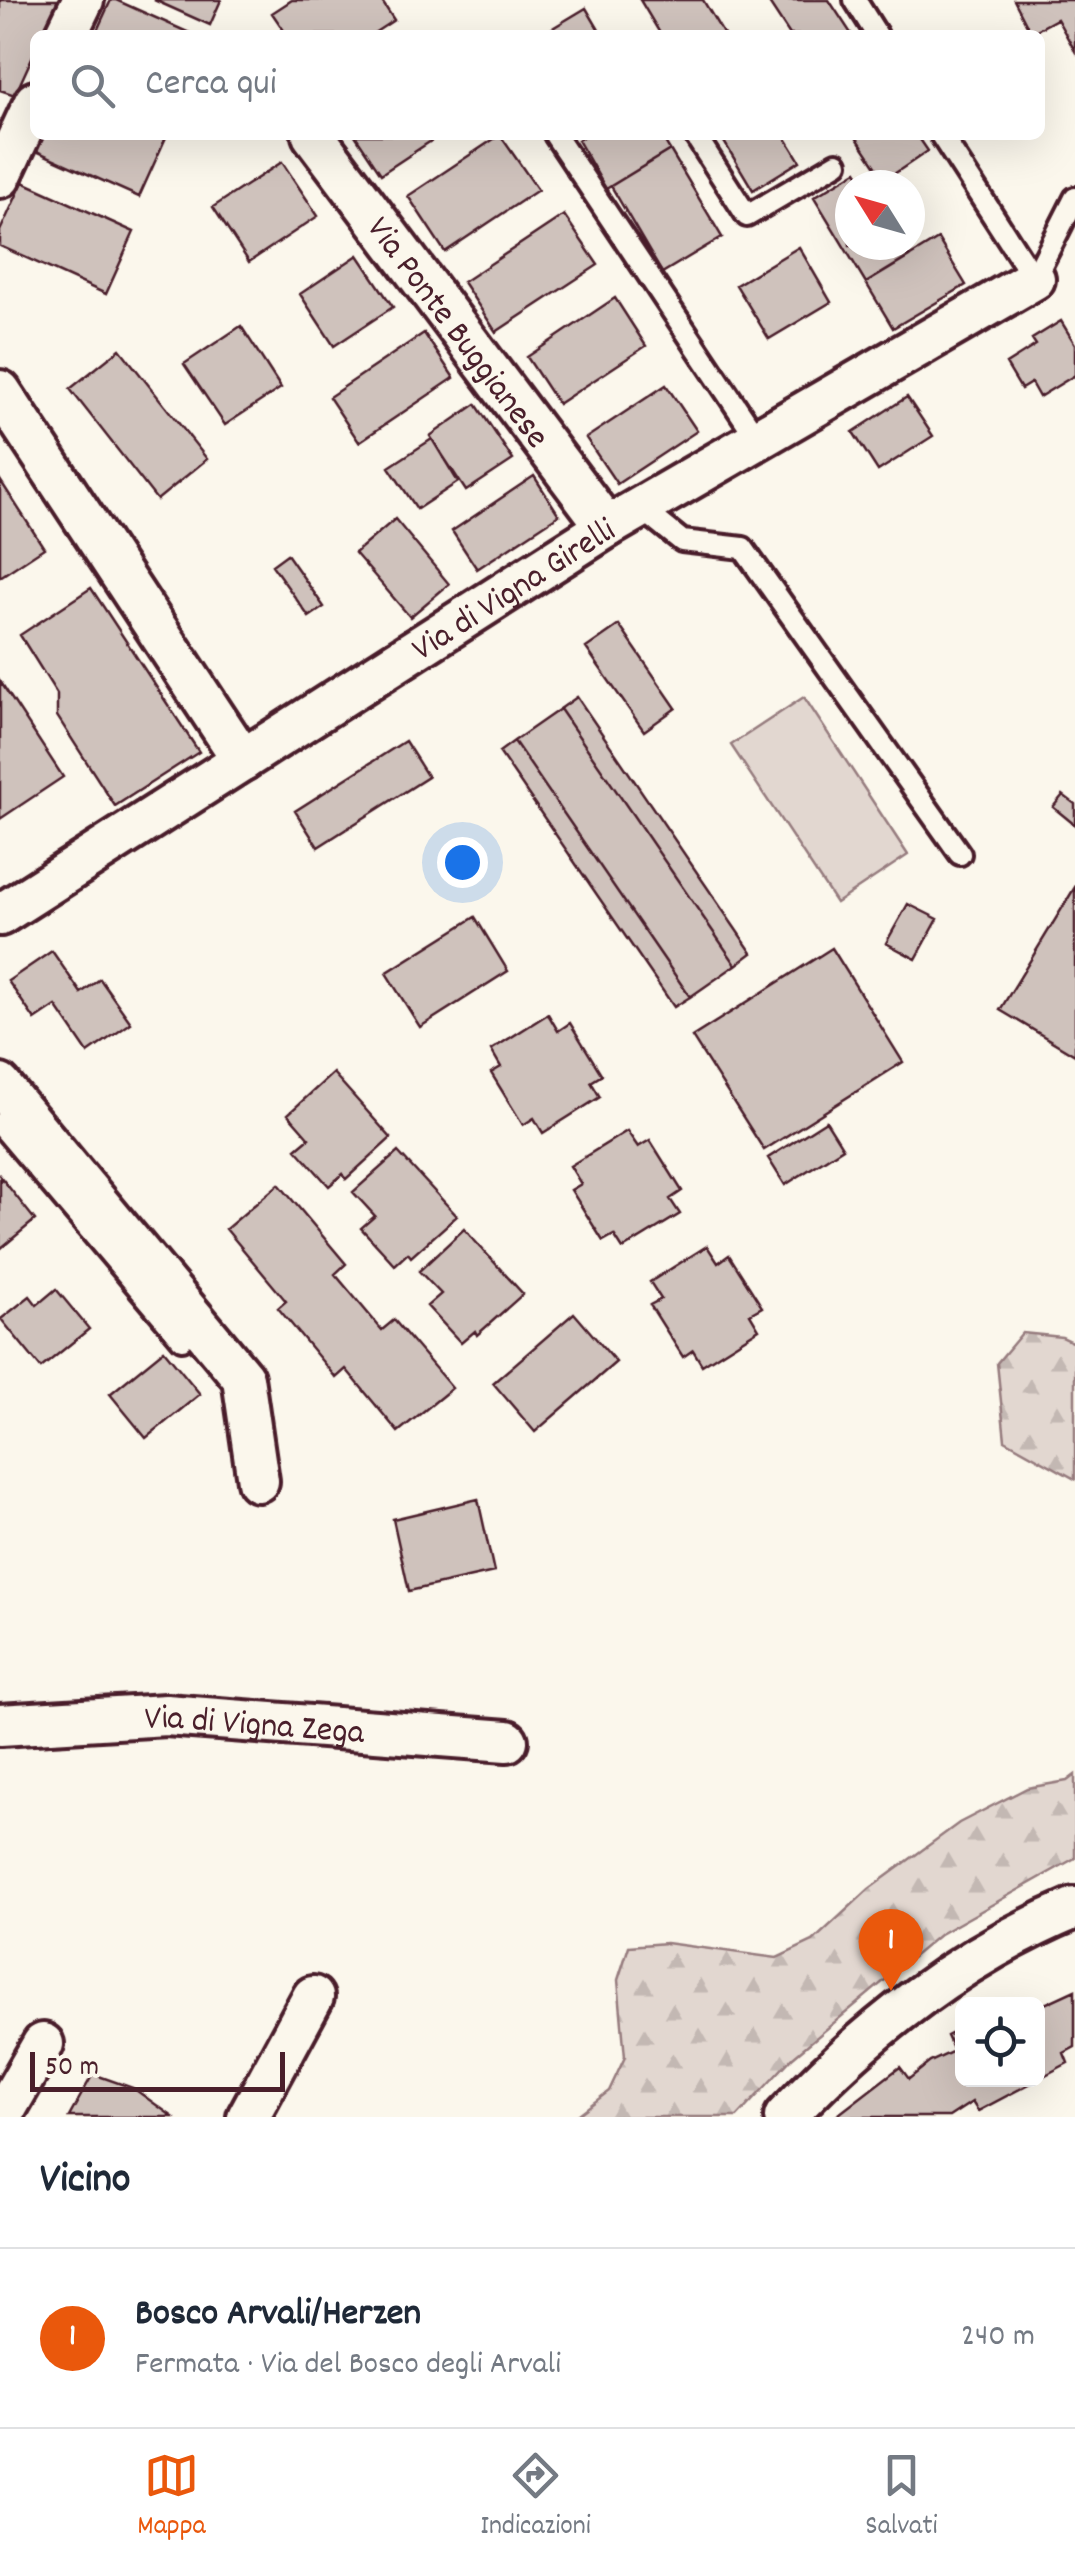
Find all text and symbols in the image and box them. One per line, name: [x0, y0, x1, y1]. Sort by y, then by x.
search box: [30, 30, 1045, 140]
icon: search: [65, 58, 120, 113]
text: Cerca qui: [145, 58, 277, 113]
north arrow: [835, 170, 925, 260]
street label: Via Ponte Buggianese: [352, 208, 560, 460]
street label: Via di Vigna Girelli: [403, 508, 626, 676]
your location: [437, 837, 488, 888]
street label: Via di Vigna Zega: [143, 1695, 366, 1760]
pin: 1: [858, 1908, 924, 1991]
map controls: [955, 1997, 1045, 2087]
button: locate: [955, 1997, 1045, 2087]
scale bar: [30, 2047, 285, 2092]
text: 50 m: [45, 2049, 99, 2089]
text: Vicino: [40, 2152, 131, 2212]
text: Bosco Arvali/Herzen: [135, 2288, 421, 2343]
text: 1: [69, 2315, 76, 2361]
text: 240 m: [961, 2315, 1035, 2361]
text: Fermata · Via del Bosco degli Arvali: [135, 2343, 561, 2389]
tab: Mappa: [137, 2448, 206, 2548]
tab: Indicazioni: [480, 2448, 591, 2548]
tab: Salvati: [865, 2448, 938, 2548]

